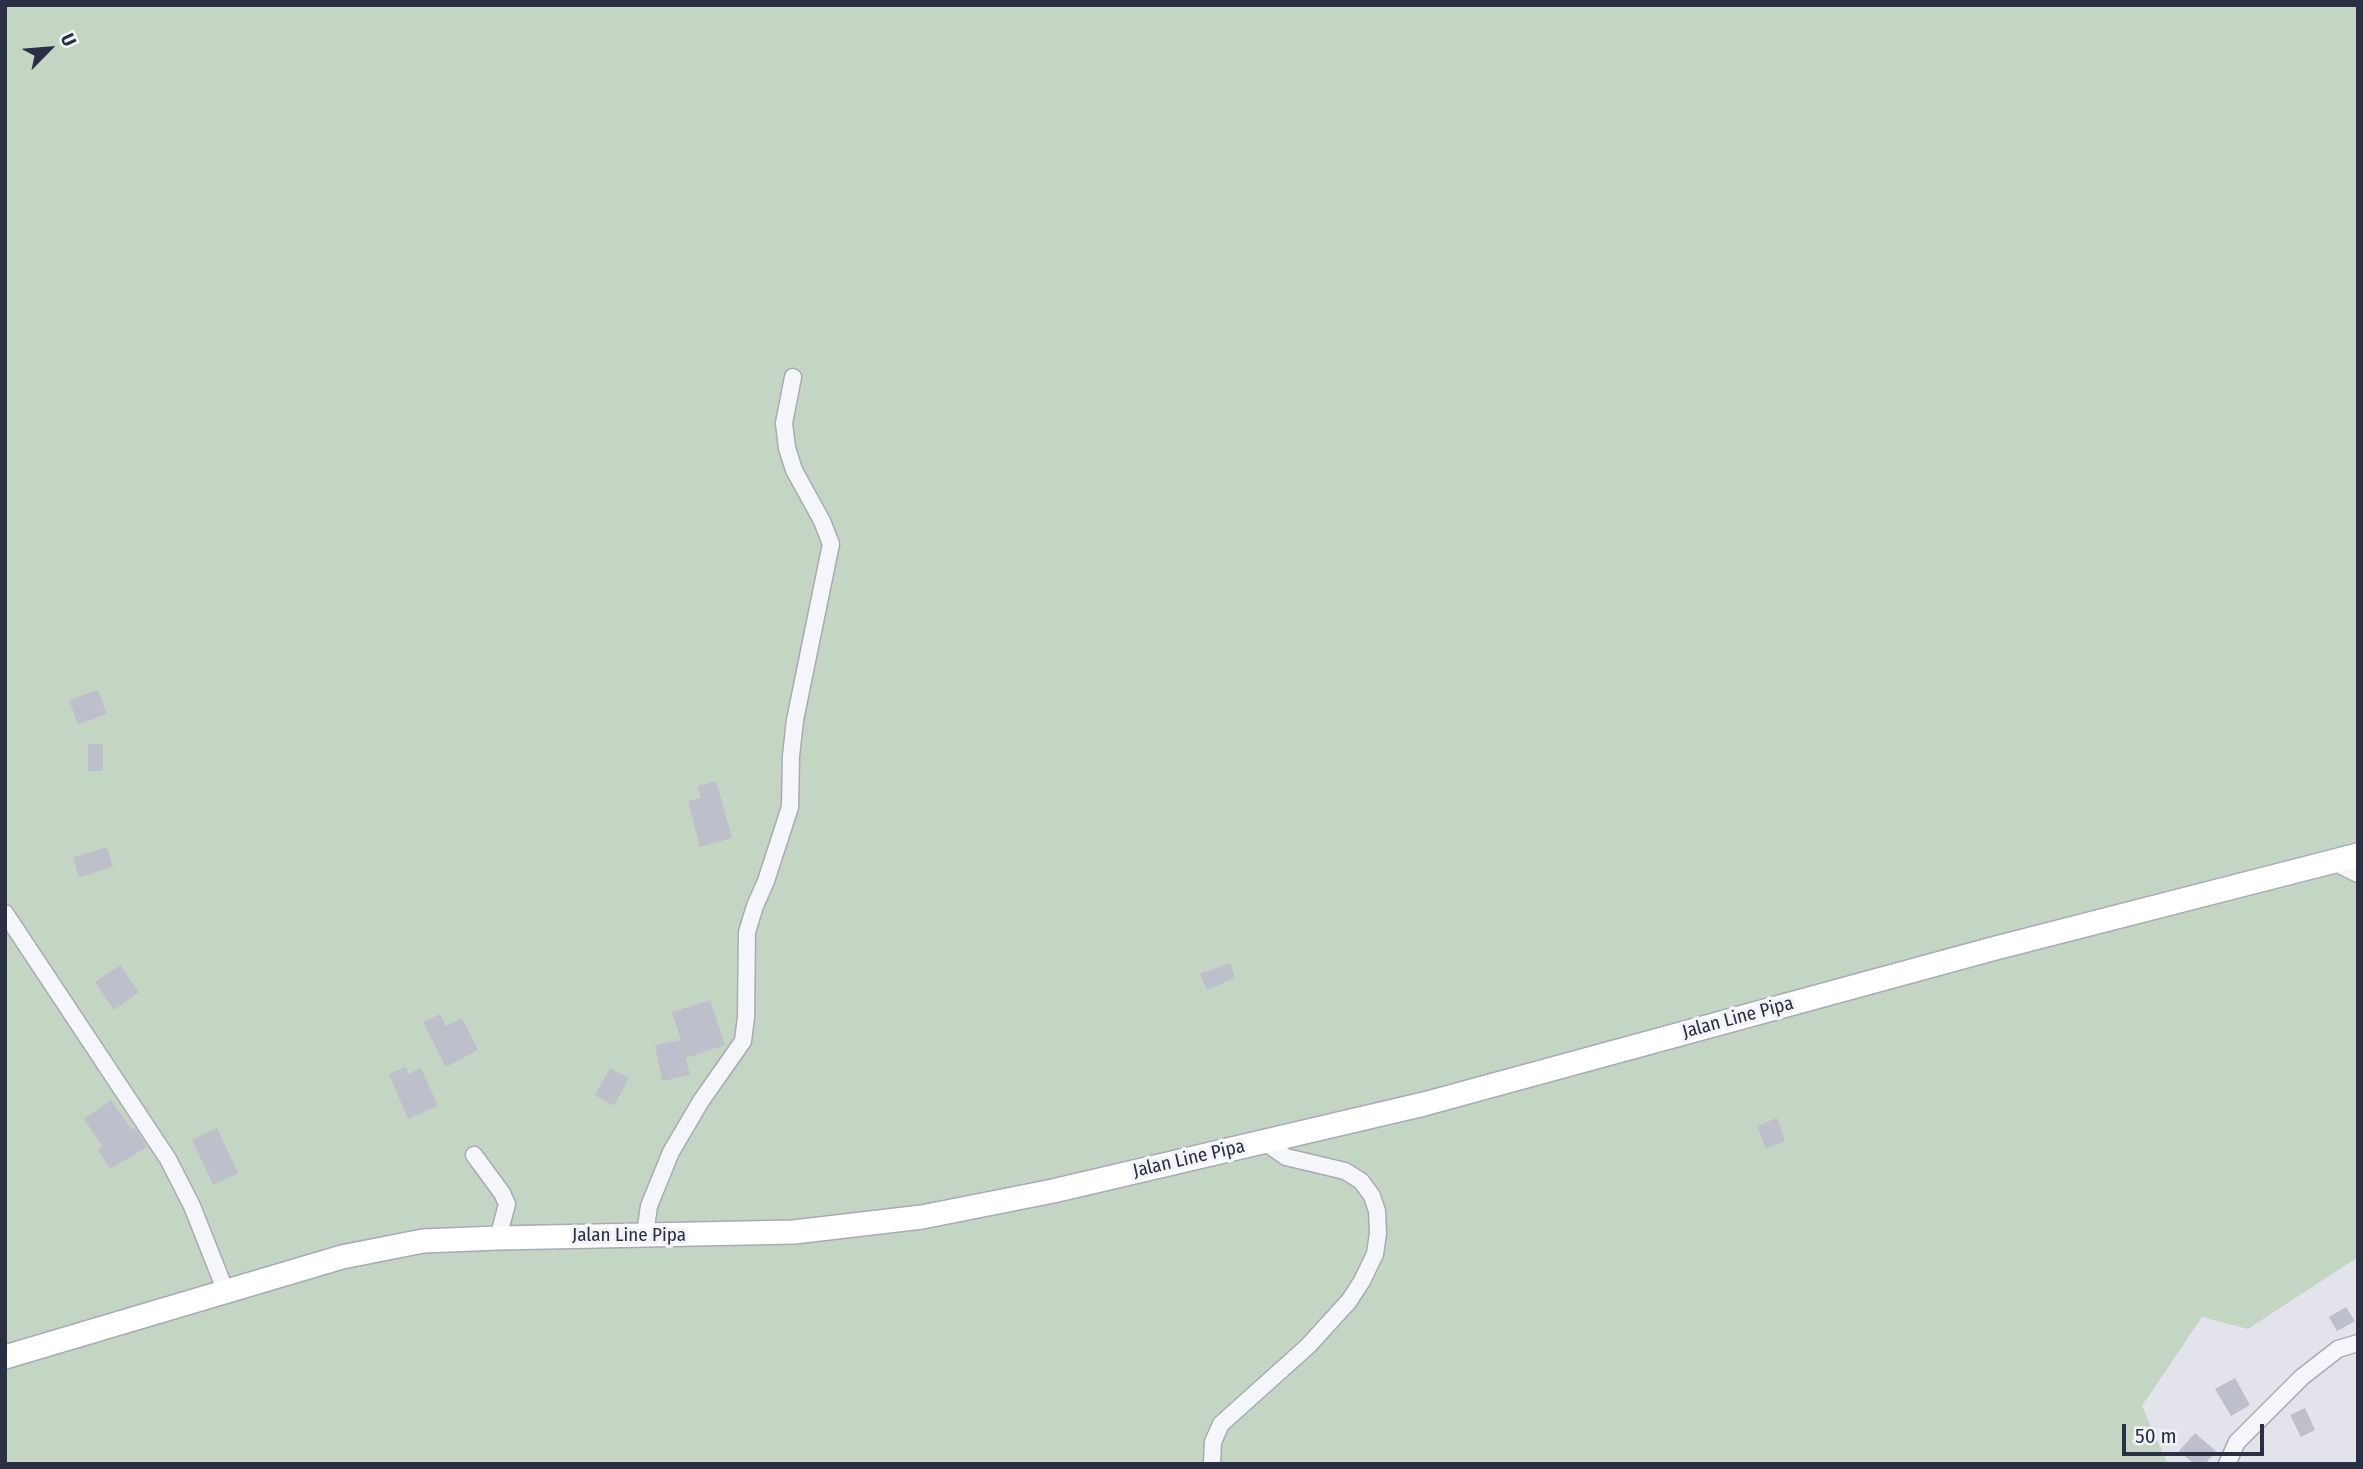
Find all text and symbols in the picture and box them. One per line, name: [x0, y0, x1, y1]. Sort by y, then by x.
north arrow: [14, 14, 84, 84]
text: U: [56, 30, 81, 50]
street label: Jalan Line Pipa: [1680, 992, 1796, 1044]
street label: Jalan Line Pipa: [1131, 1135, 1247, 1183]
street label: Jalan Line Pipa: [572, 1225, 686, 1247]
scale bar: [2125, 1410, 2267, 1454]
text: 50 m: [2135, 1423, 2177, 1449]

